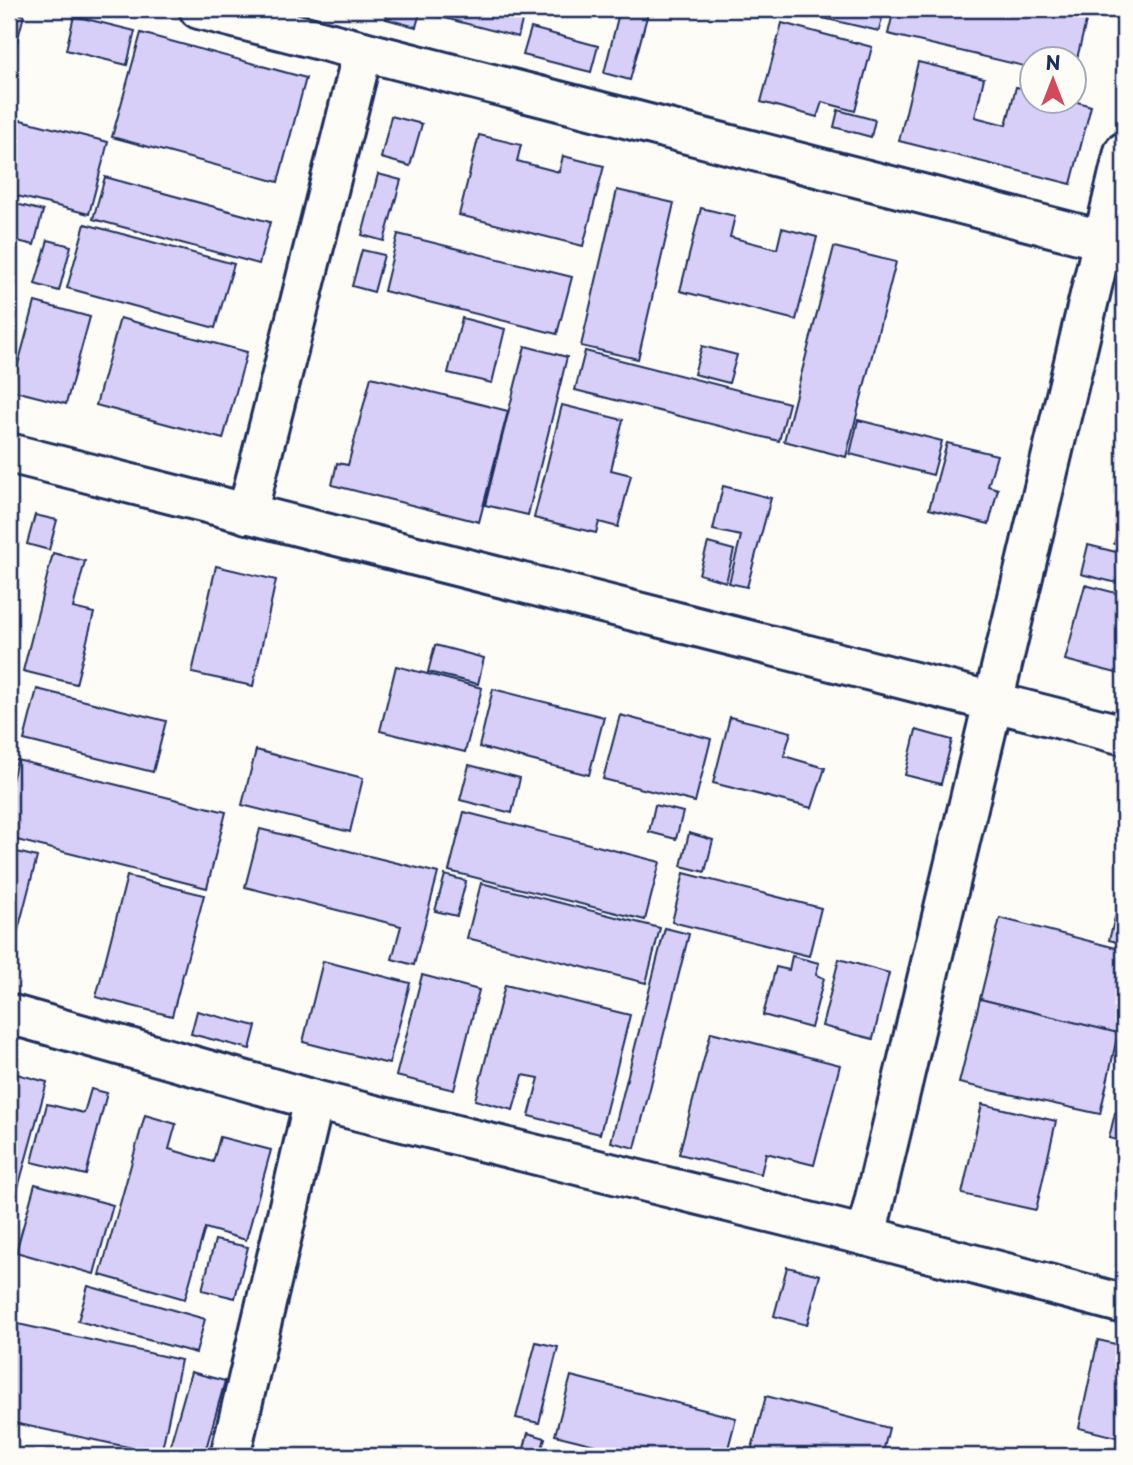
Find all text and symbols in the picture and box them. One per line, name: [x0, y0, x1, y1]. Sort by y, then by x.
north arrow: [1018, 46, 1088, 116]
text: N: [1045, 48, 1061, 76]

